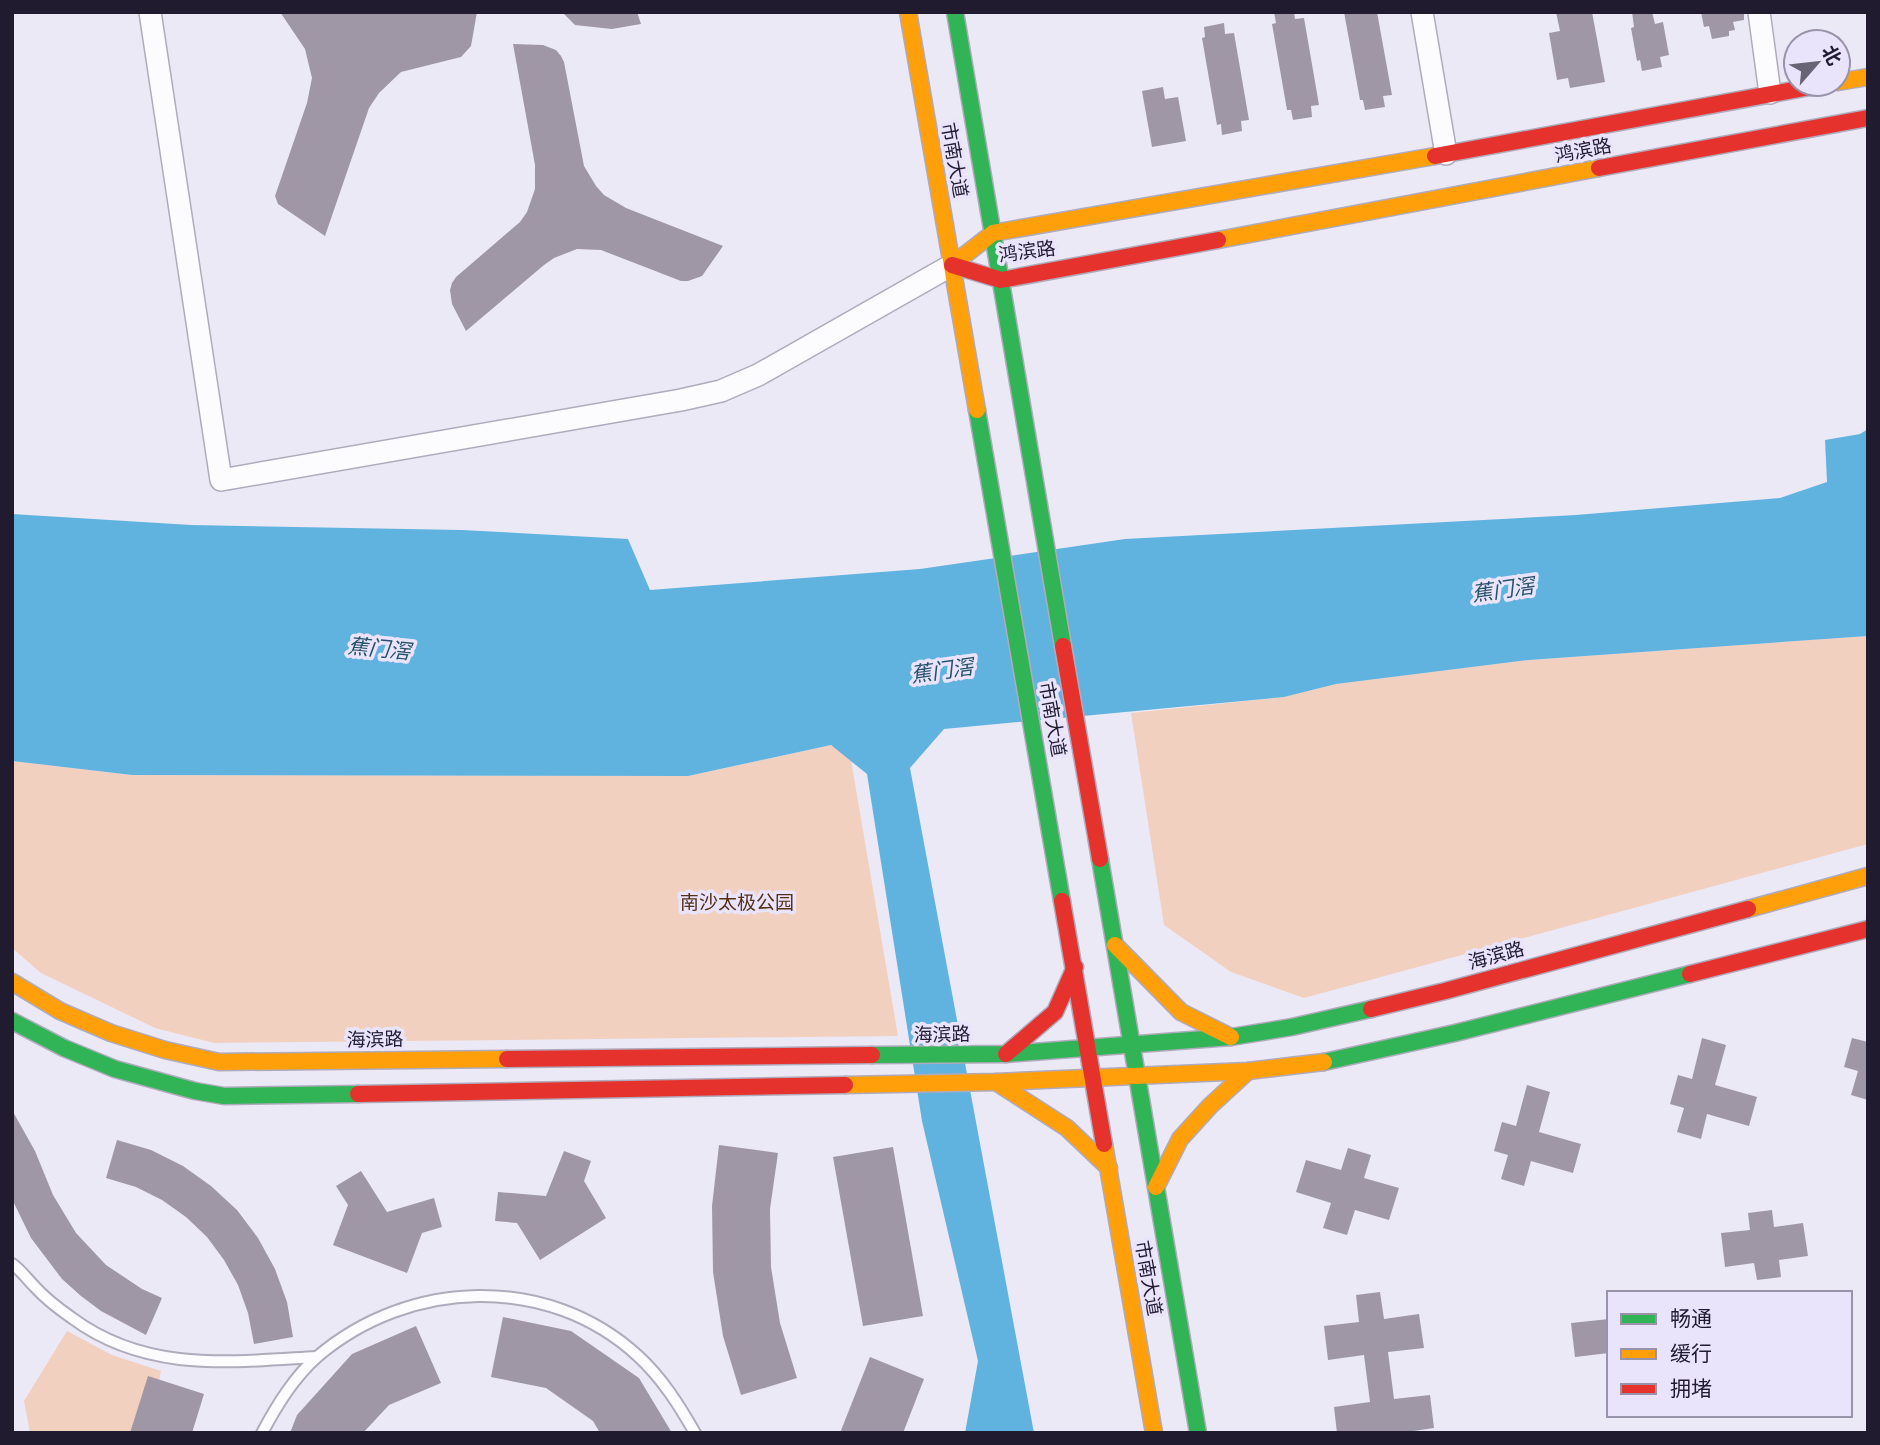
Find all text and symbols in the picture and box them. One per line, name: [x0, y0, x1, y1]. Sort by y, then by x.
north arrow: [1782, 28, 1852, 98]
text: 北: [1817, 42, 1845, 69]
street label: 市南大道: [937, 121, 971, 200]
street label: 鸿滨路: [1553, 135, 1613, 167]
street label: 鸿滨路: [997, 238, 1057, 266]
water label: 蕉门滘: [1470, 573, 1539, 607]
water label: 蕉门滘: [346, 634, 415, 666]
water label: 蕉门滘: [909, 654, 978, 688]
street label: 市南大道: [1035, 680, 1069, 759]
park label: 南沙太极公园: [680, 892, 794, 914]
street label: 海滨路: [1466, 938, 1527, 974]
street label: 海滨路: [913, 1024, 971, 1046]
street label: 海滨路: [346, 1029, 404, 1051]
street label: 市南大道: [1131, 1239, 1165, 1318]
legend: [1607, 1291, 1852, 1417]
text: 畅通: [1670, 1307, 1712, 1332]
text: 缓行: [1670, 1342, 1712, 1367]
text: 拥堵: [1670, 1377, 1712, 1402]

